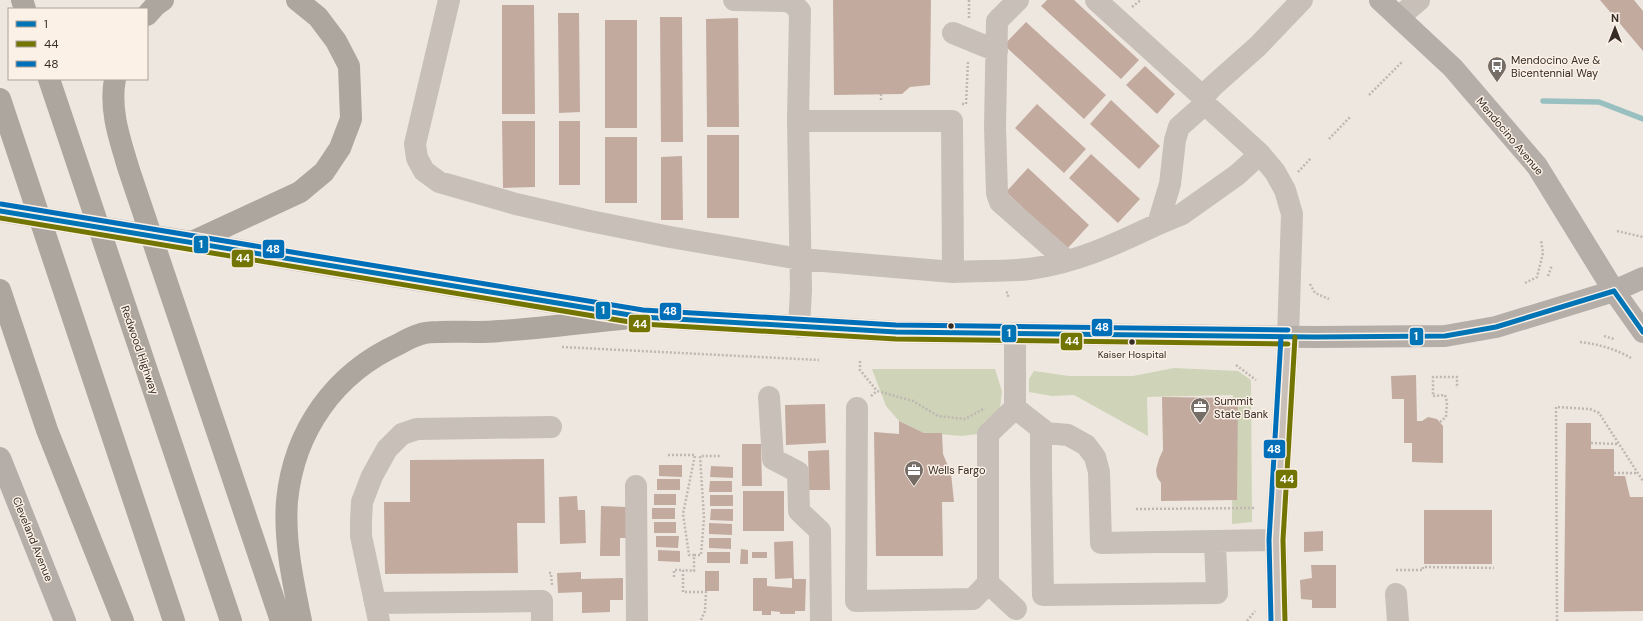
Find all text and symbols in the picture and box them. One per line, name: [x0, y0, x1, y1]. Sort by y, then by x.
legend: [8, 8, 148, 80]
north arrow: [1595, 8, 1635, 48]
text: N: [1611, 11, 1619, 25]
text: 1: [44, 16, 48, 32]
text: 44: [44, 36, 59, 52]
place label: Mendocino Ave & Bicentennial Way: [1511, 53, 1600, 80]
bus stop icon: Mendocino Ave & Bicentennial Way: [1486, 55, 1508, 83]
text: 48: [44, 56, 59, 72]
street label: Mendocino Avenue: [1473, 94, 1547, 178]
line badge: 1: [193, 235, 209, 254]
text: 1: [199, 237, 203, 251]
line badge: 48: [262, 239, 285, 259]
text: 48: [266, 242, 280, 256]
line badge: 44: [231, 249, 254, 268]
text: 44: [236, 251, 250, 265]
line badge: 1: [595, 301, 611, 320]
line badge: 48: [659, 302, 682, 321]
text: 1: [601, 303, 605, 317]
street label: Redwood Highway: [118, 304, 162, 396]
text: 48: [663, 304, 677, 318]
line badge: 44: [628, 314, 651, 333]
text: 44: [633, 317, 647, 331]
line badge: 48: [1091, 318, 1113, 337]
text: 48: [1095, 320, 1109, 334]
unlabelled marker: [946, 321, 956, 331]
line badge: 1: [1001, 324, 1017, 343]
text: 1: [1007, 326, 1011, 340]
line badge: 1: [1409, 327, 1424, 346]
text: 1: [1414, 329, 1418, 343]
line badge: 44: [1060, 332, 1083, 351]
text: 44: [1065, 334, 1079, 348]
marker: Kaiser Hospital: [1127, 337, 1137, 347]
place label: Kaiser Hospital: [1098, 348, 1166, 361]
place label: Summit State Bank: [1214, 394, 1269, 421]
office icon: Summit State Bank: [1189, 396, 1211, 424]
line badge: 48: [1263, 439, 1286, 459]
text: 48: [1267, 442, 1281, 456]
office icon: Wells Fargo: [903, 459, 925, 487]
place label: Wells Fargo: [928, 463, 986, 477]
line badge: 44: [1275, 469, 1298, 489]
text: 44: [1280, 472, 1294, 486]
street label: Cleveland Avenue: [10, 495, 56, 583]

